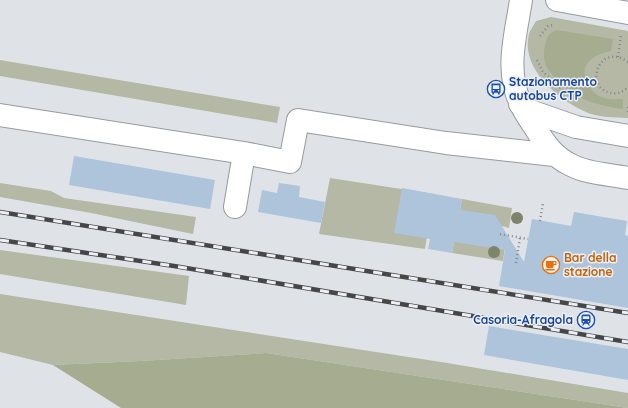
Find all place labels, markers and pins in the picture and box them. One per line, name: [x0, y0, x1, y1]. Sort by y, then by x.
place label: Stazionamento autobus CTP: [509, 74, 598, 103]
bus stop icon: Stazionamento autobus CTP: [486, 79, 506, 99]
place label: Bar della stazione: [564, 250, 617, 279]
cafe icon: Bar della stazione: [541, 255, 561, 275]
station icon: Casoria-Afragola: [576, 310, 596, 330]
place label: Casoria-Afragola: [473, 312, 573, 327]

